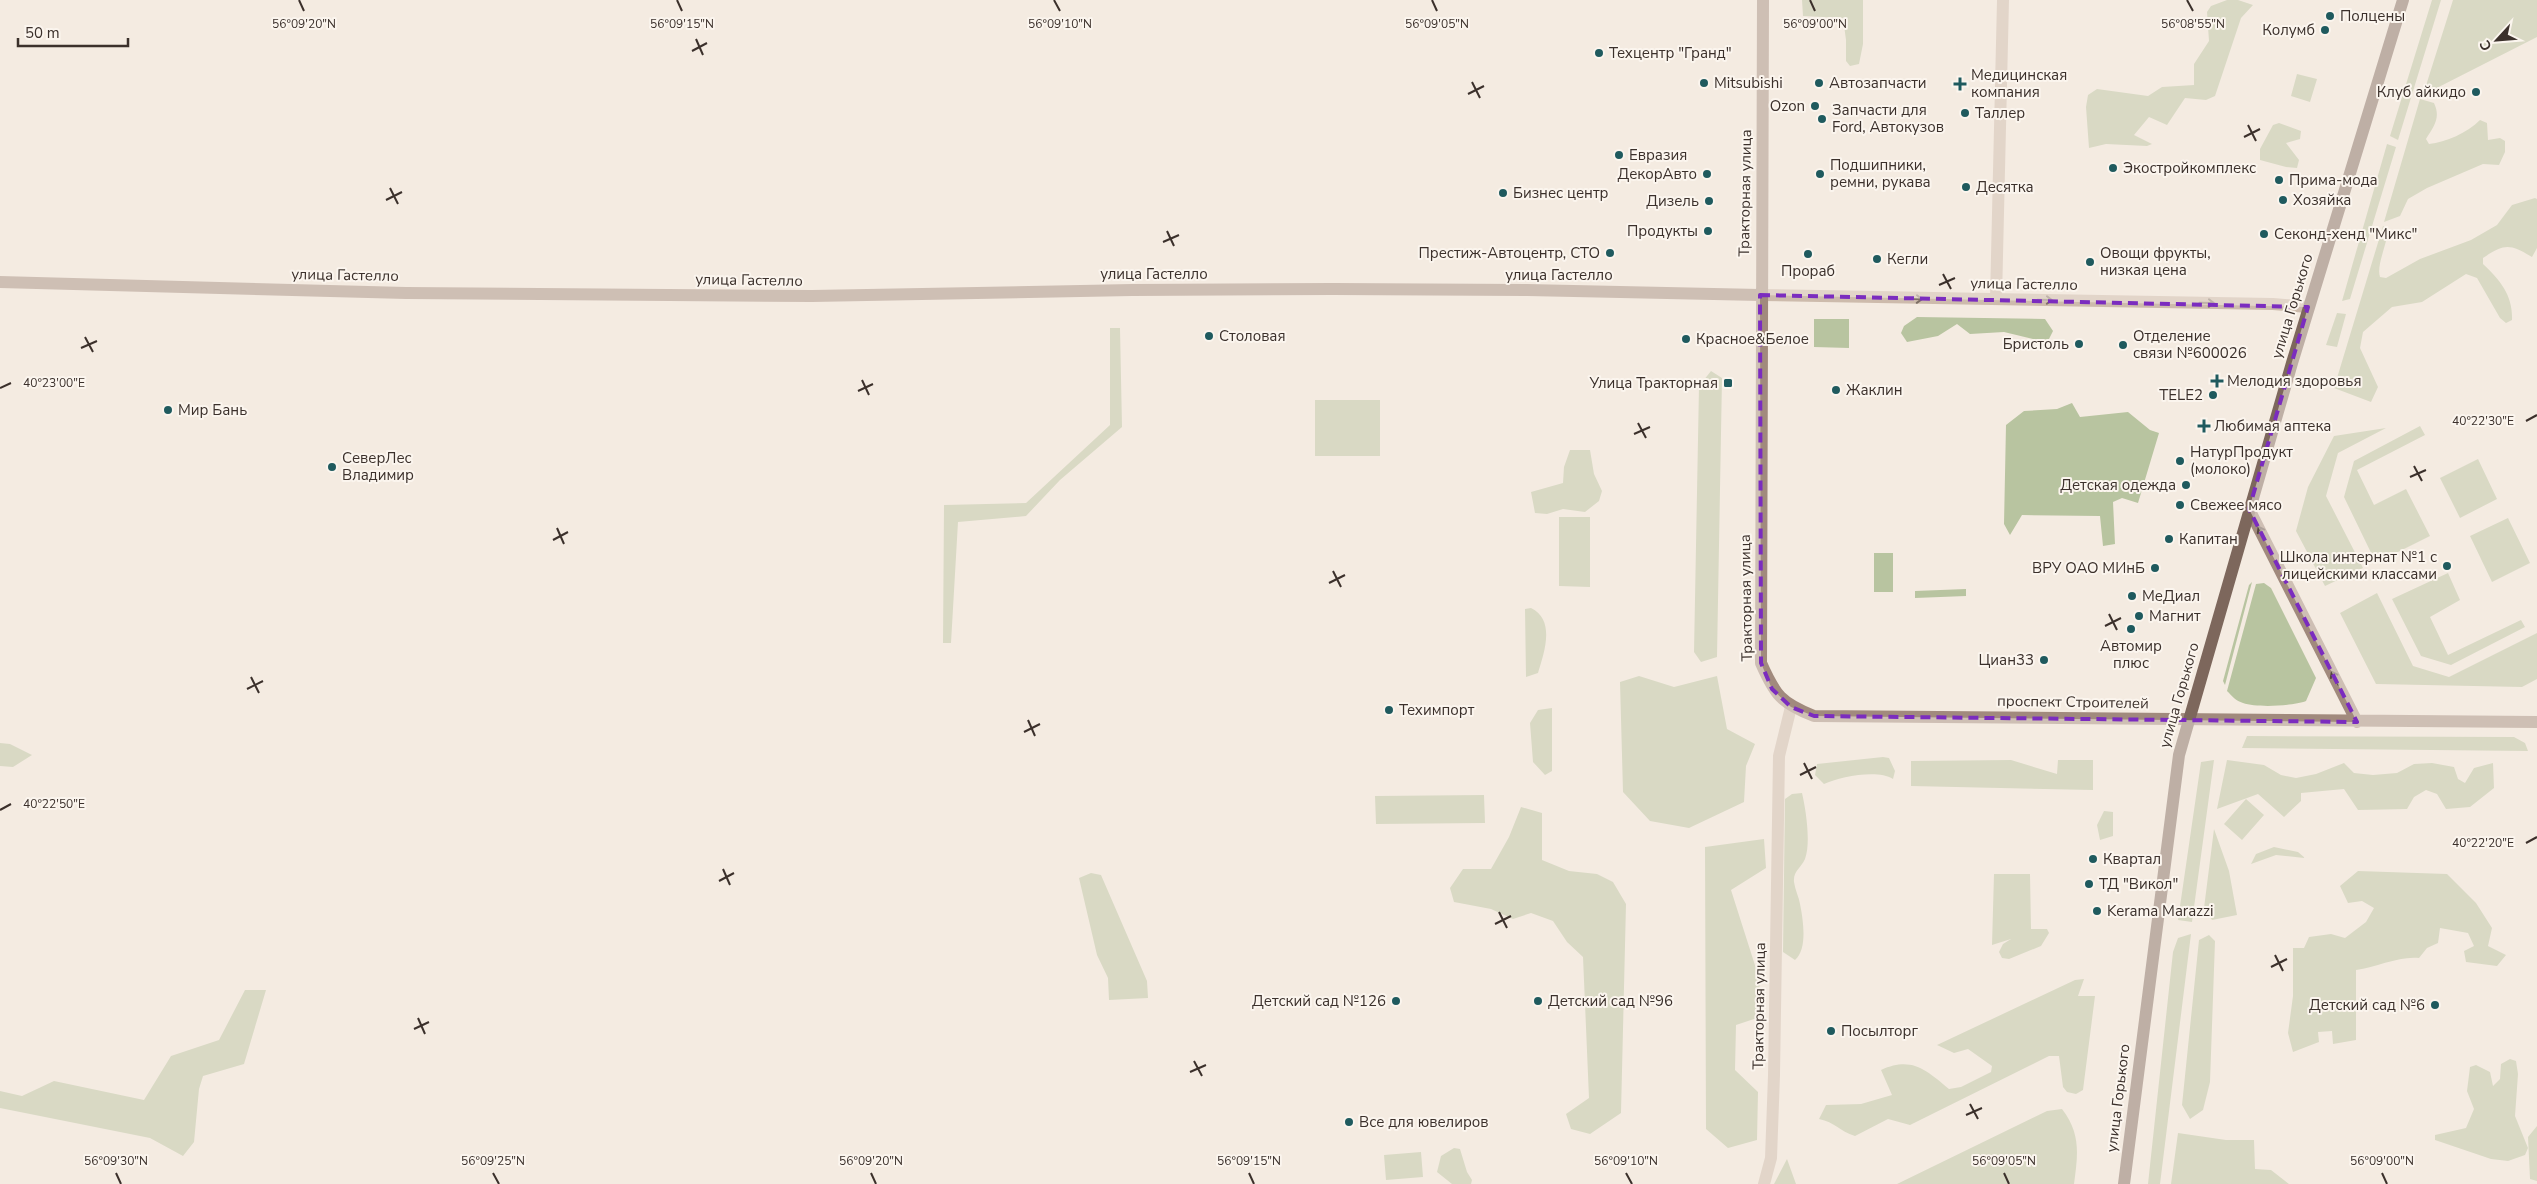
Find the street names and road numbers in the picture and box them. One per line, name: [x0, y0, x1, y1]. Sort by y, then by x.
street label: Тракторная улица: [1734, 129, 1756, 257]
street label: улица Горького: [2267, 251, 2317, 361]
street label: улица Гастелло: [291, 264, 399, 286]
street label: улица Гастелло: [1100, 264, 1208, 284]
street label: улица Гастелло: [1505, 265, 1613, 285]
street label: улица Гастелло: [695, 269, 803, 291]
street label: улица Гастелло: [1970, 273, 2078, 295]
street label: Тракторная улица: [1735, 534, 1757, 662]
street label: улица Горького: [2154, 640, 2204, 750]
street label: проспект Строителей: [1997, 691, 2149, 713]
street label: Тракторная улица: [1748, 942, 1770, 1070]
street label: улица Горького: [2101, 1043, 2135, 1153]

